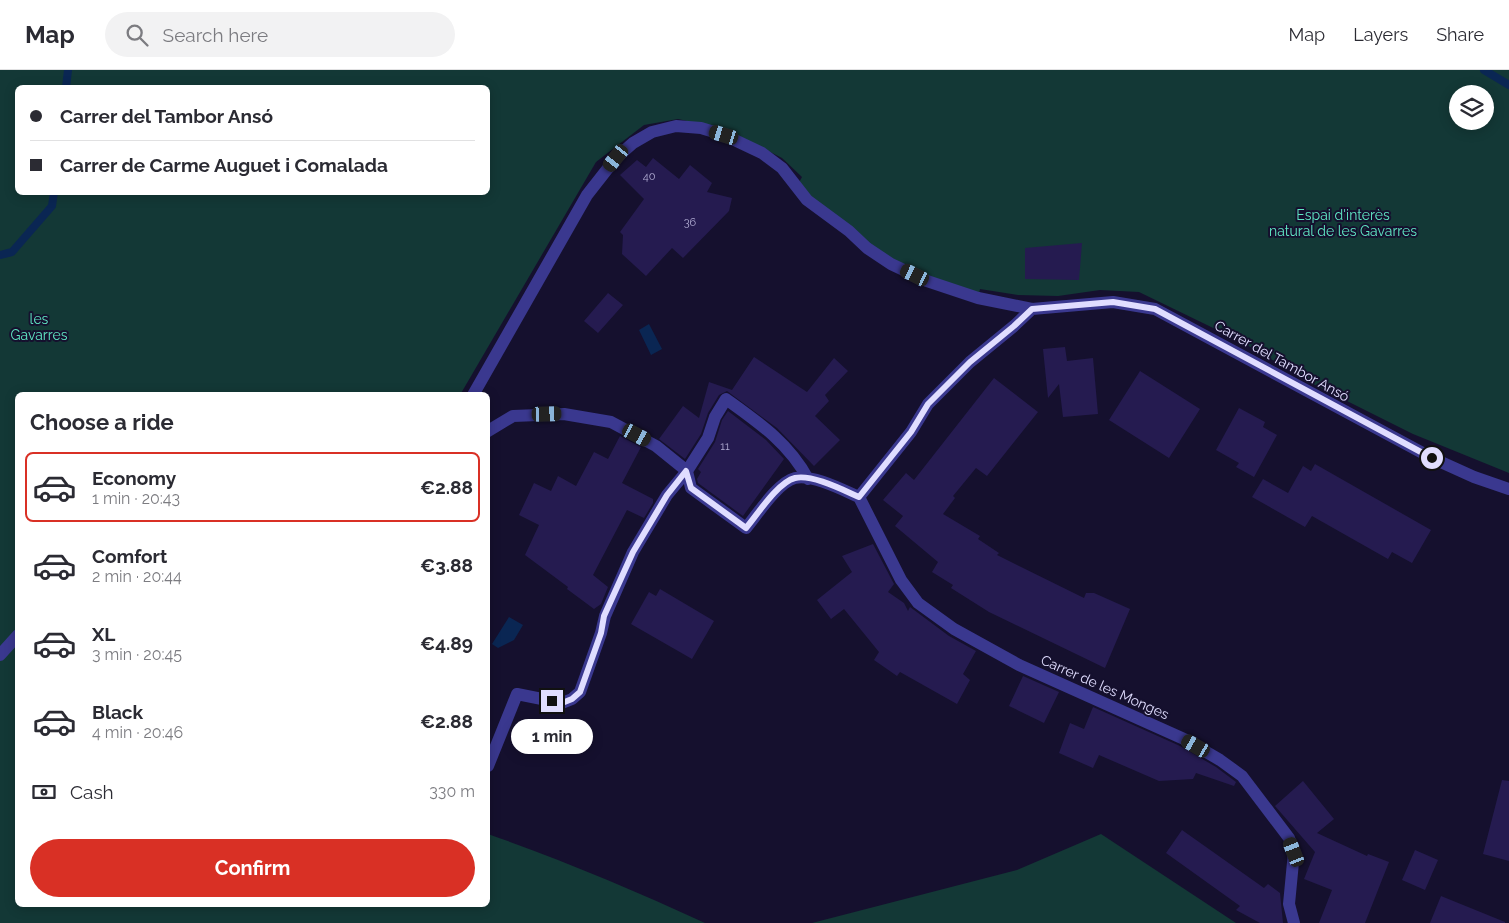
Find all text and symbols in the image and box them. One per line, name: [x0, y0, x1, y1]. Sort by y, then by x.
search box: [105, 12, 455, 57]
text: Map: [25, 20, 75, 49]
icon: search: [123, 21, 151, 49]
text: Search here: [163, 24, 268, 46]
text: Map: [1289, 24, 1325, 45]
text: Layers: [1353, 24, 1408, 45]
text: Share: [1436, 24, 1484, 45]
map controls: [1449, 85, 1494, 130]
button: layers: [1449, 85, 1494, 130]
text: Carrer del Tambor Ansó: [60, 105, 273, 127]
car: [707, 123, 740, 147]
car: [600, 142, 631, 174]
text: Carrer de Carme Auguet i Comalada: [60, 154, 388, 176]
house number: 40: [643, 170, 656, 183]
park label: Espai d'interès natural de les Gavarres: [1269, 207, 1417, 239]
house number: 36: [684, 216, 697, 229]
car: [898, 262, 931, 288]
park label: les Gavarres: [11, 311, 68, 343]
street label: Carrer del Tambor Ansó: [1212, 317, 1352, 405]
car: [531, 406, 562, 422]
text: Choose a ride: [30, 409, 174, 435]
car: [620, 421, 653, 449]
house number: 11: [720, 440, 730, 453]
route start: [1421, 447, 1443, 469]
icon: car: [32, 465, 77, 510]
text: Economy: [92, 467, 176, 489]
text: €2.88: [420, 476, 473, 498]
text: 1 min · 20:43: [92, 489, 180, 508]
icon: car: [32, 543, 77, 588]
text: Comfort: [92, 545, 167, 567]
text: €3.88: [420, 554, 473, 576]
text: 2 min · 20:44: [92, 567, 182, 586]
icon: car: [32, 621, 77, 666]
text: XL: [92, 623, 115, 645]
text: €4.89: [420, 632, 473, 654]
text: 3 min · 20:45: [92, 645, 182, 664]
street label: Carrer de les Monges: [1039, 652, 1172, 723]
route end: [541, 690, 563, 712]
icon: car: [32, 699, 77, 744]
text: Black: [92, 701, 143, 723]
text: €2.88: [420, 710, 473, 732]
callout: 1 min: [511, 718, 593, 754]
text: 4 min · 20:46: [92, 723, 183, 742]
text: 1 min: [532, 727, 572, 746]
car: [1179, 732, 1212, 760]
icon: cash: [30, 778, 58, 806]
text: Cash: [70, 781, 114, 803]
text: 330 m: [429, 782, 475, 801]
car: [1281, 835, 1306, 869]
button: Confirm: [30, 839, 475, 897]

